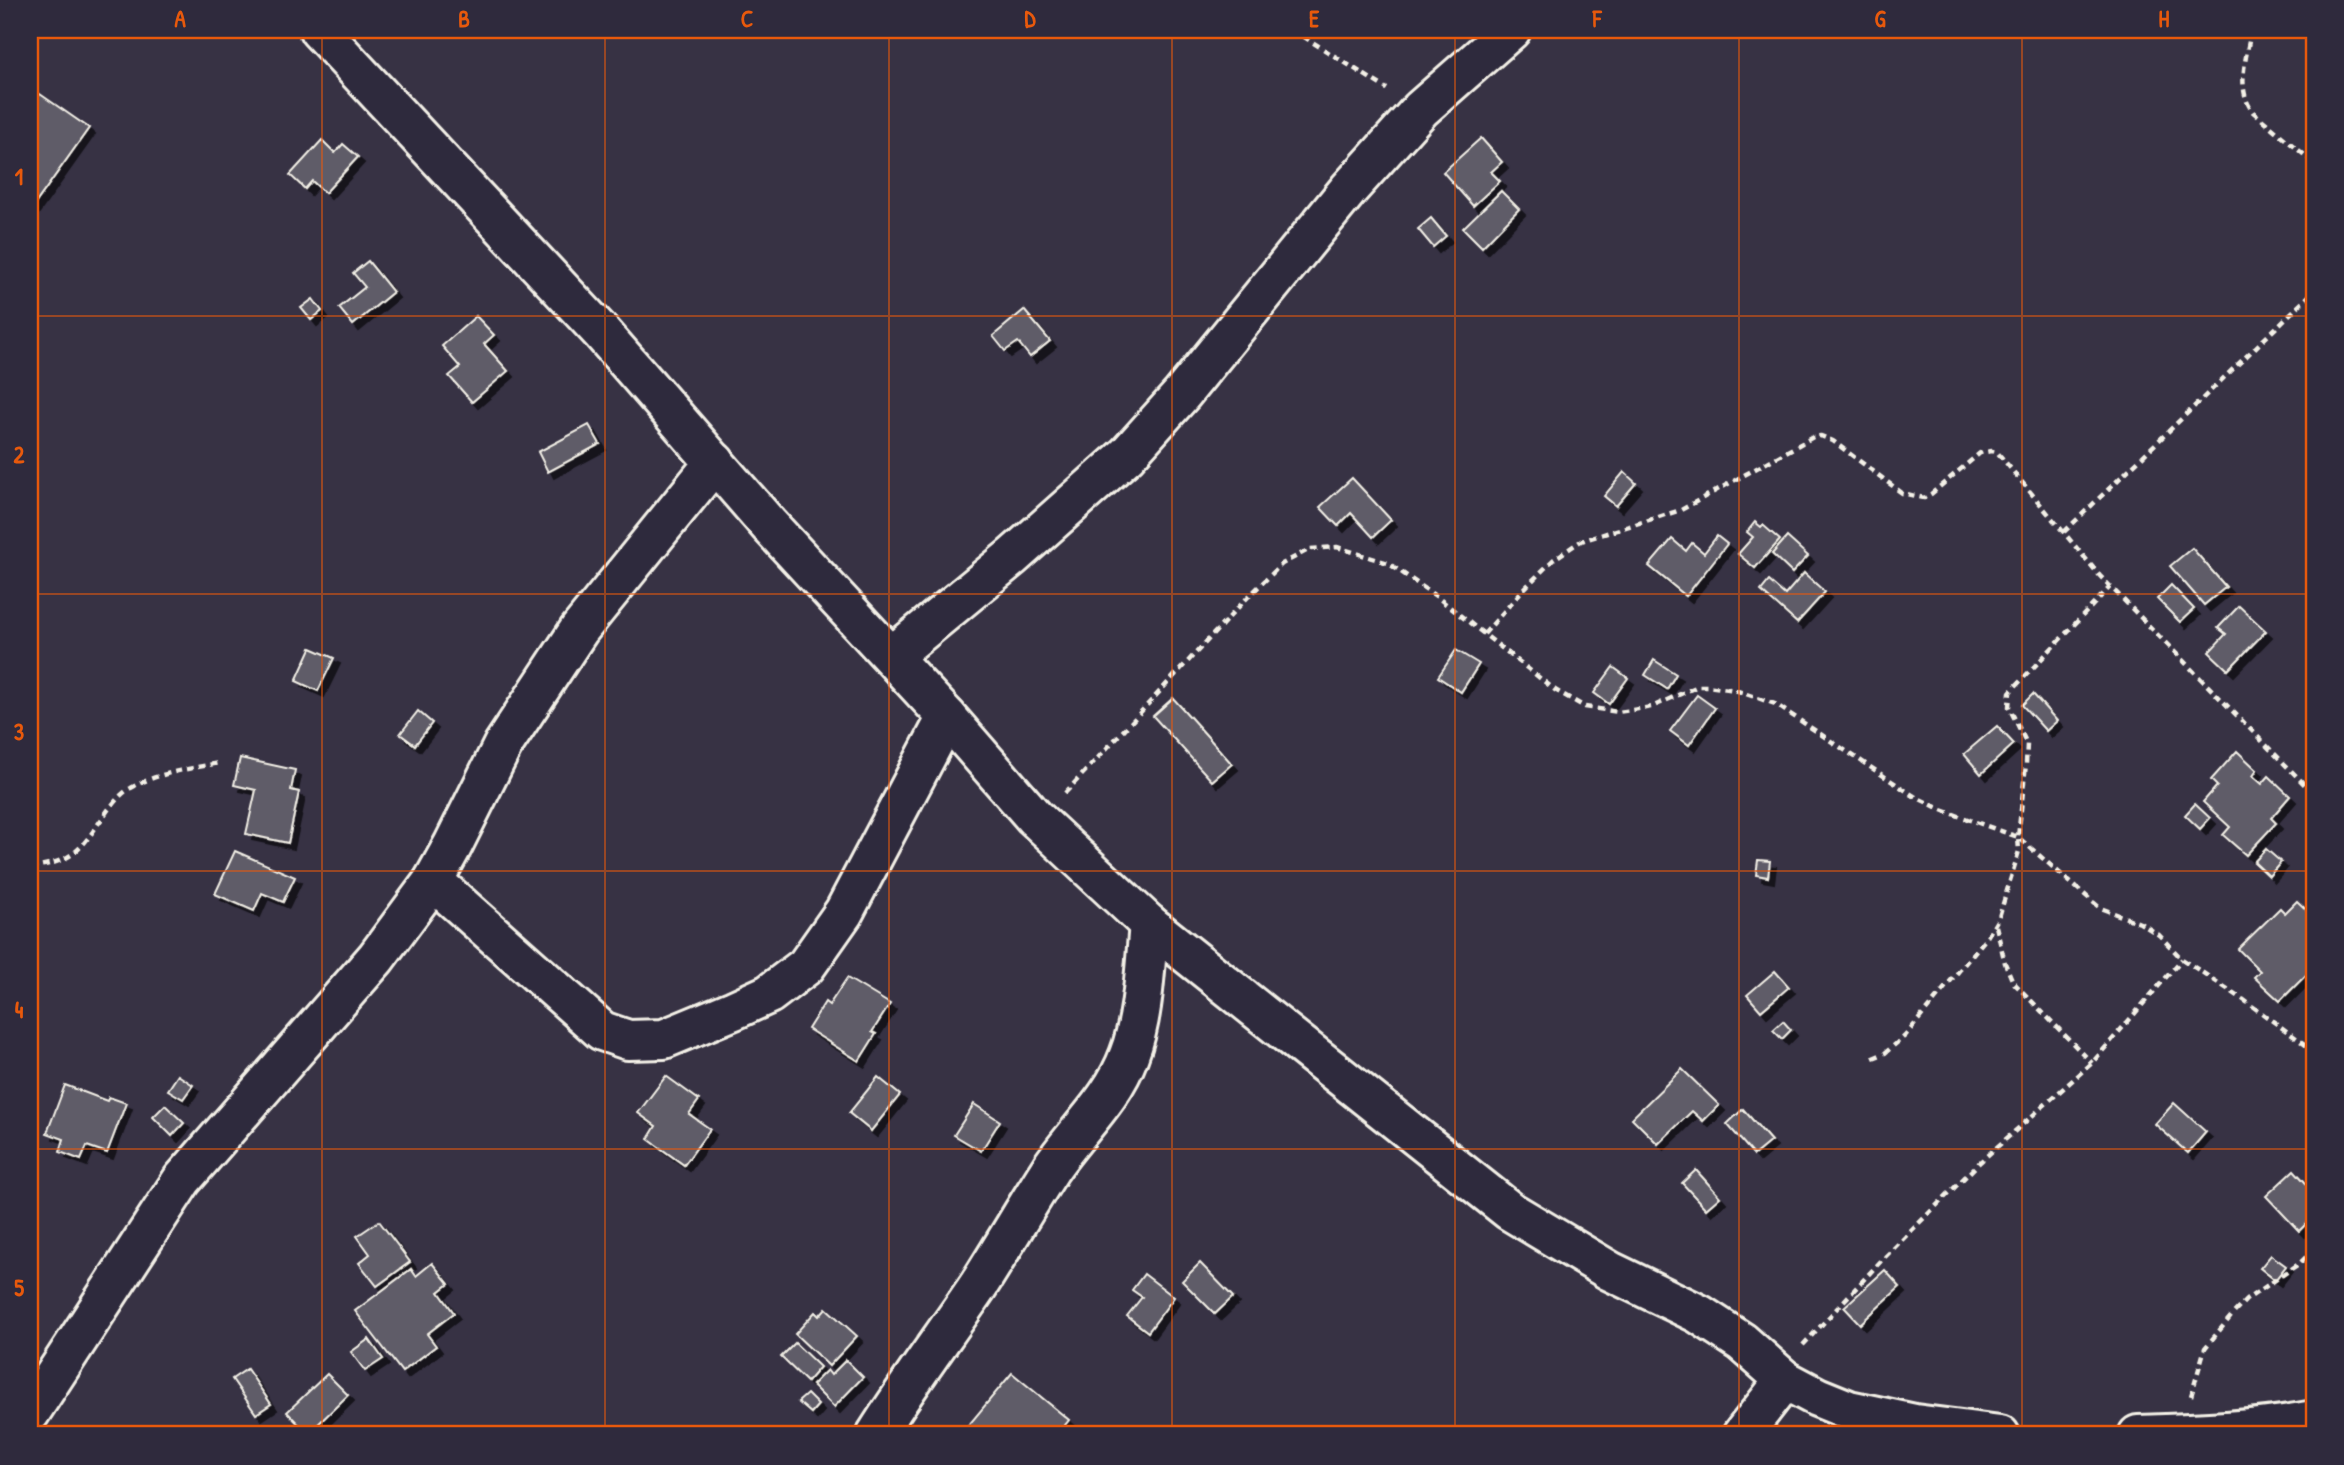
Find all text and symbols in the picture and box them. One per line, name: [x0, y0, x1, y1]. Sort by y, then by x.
text: A: [174, 3, 186, 34]
text: B: [458, 3, 470, 34]
text: C: [741, 3, 753, 34]
text: D: [1025, 3, 1037, 34]
text: E: [1309, 3, 1320, 34]
text: F: [1592, 3, 1603, 34]
text: G: [1874, 3, 1886, 34]
text: H: [2159, 3, 2170, 34]
text: 1: [15, 161, 23, 192]
text: 2: [14, 439, 25, 470]
text: 3: [14, 716, 24, 747]
text: 4: [15, 994, 24, 1025]
text: 5: [14, 1272, 24, 1303]

